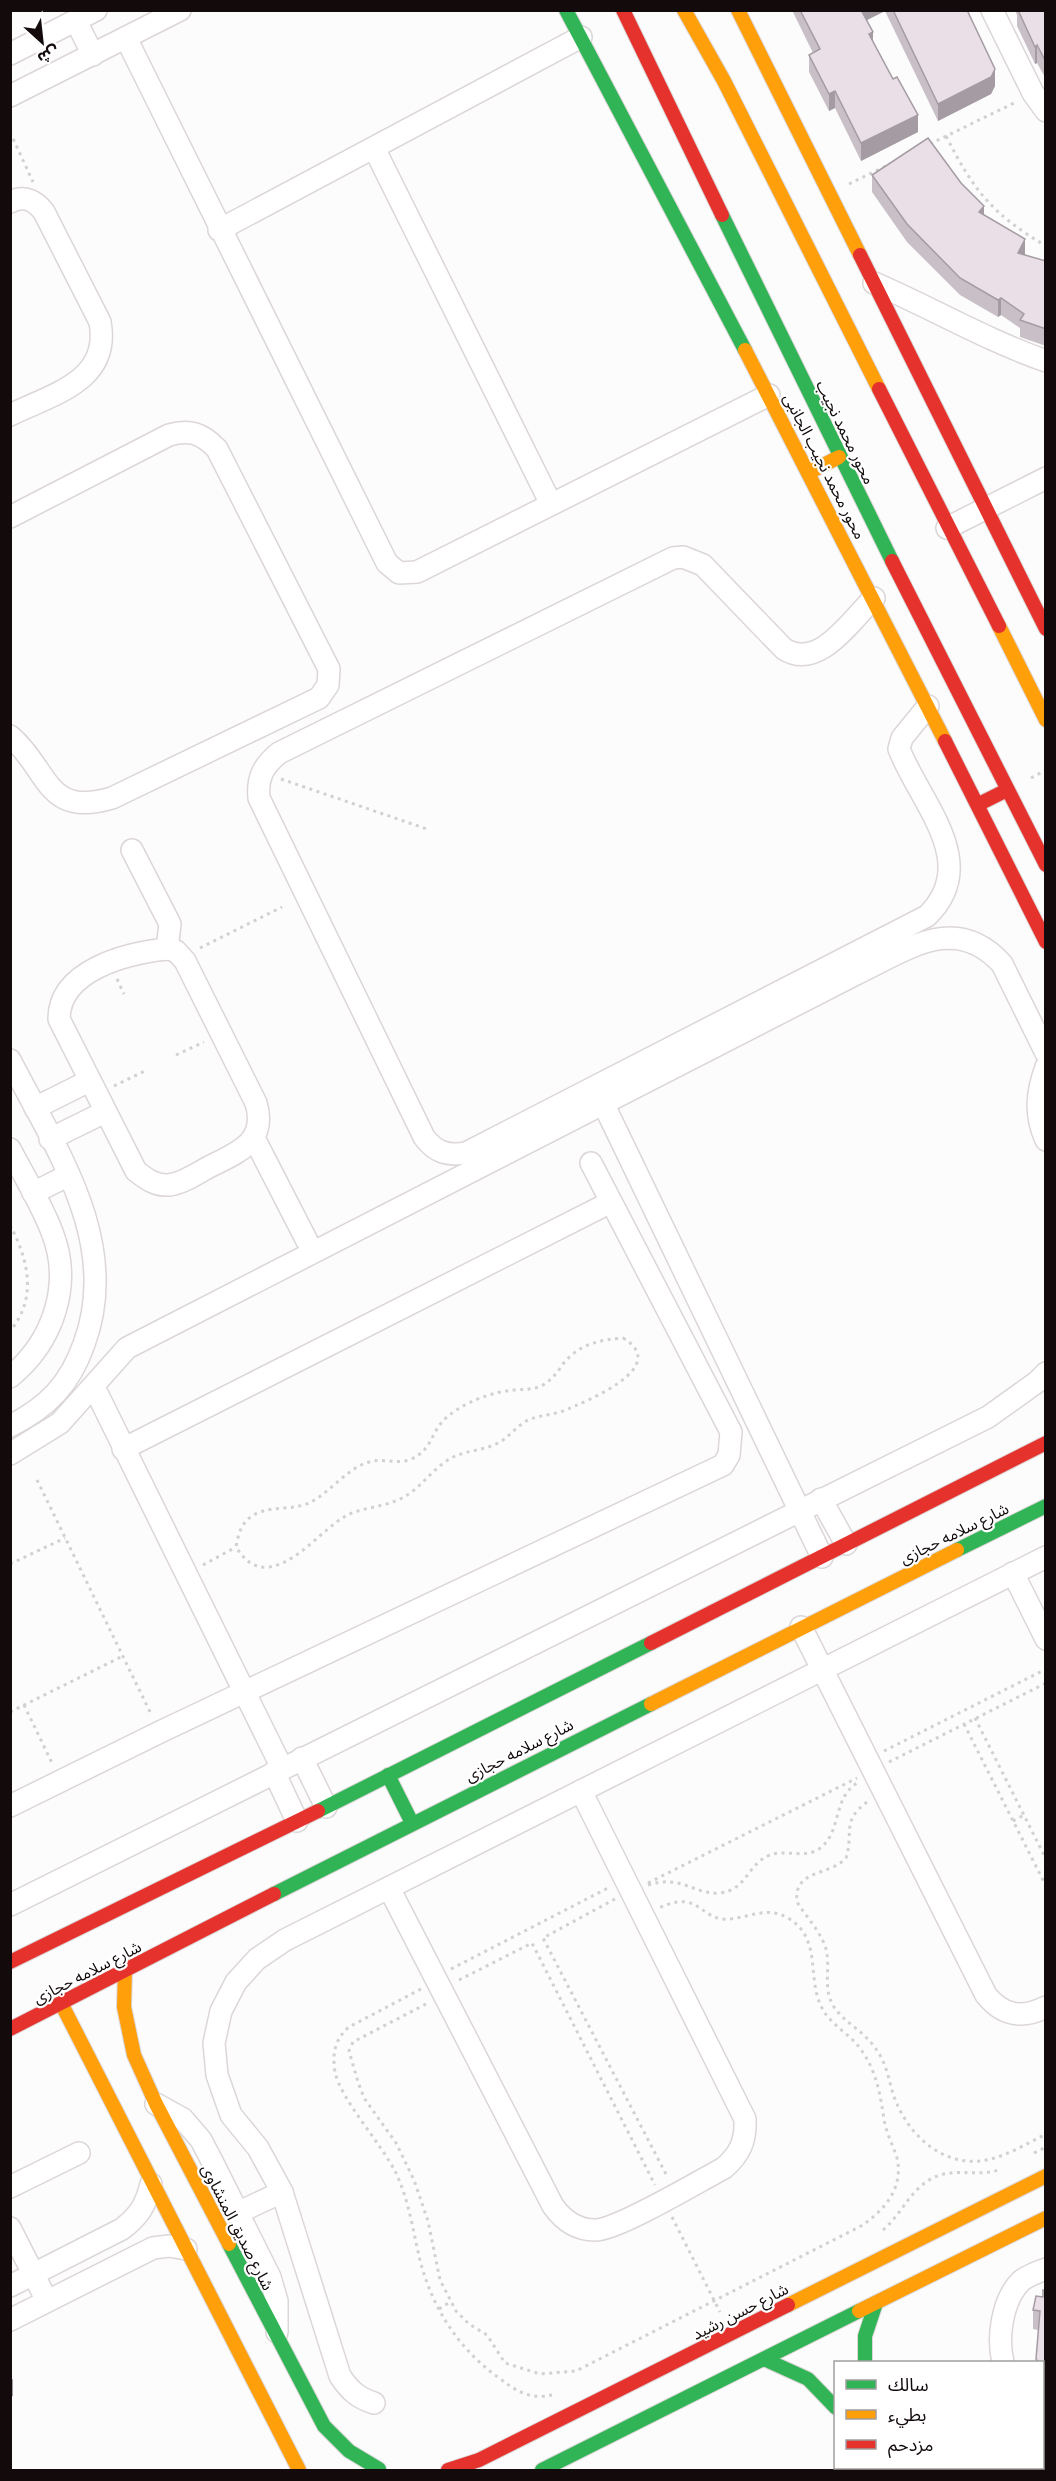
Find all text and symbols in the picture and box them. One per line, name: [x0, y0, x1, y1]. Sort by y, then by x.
north arrow: [12, 12, 72, 72]
text: ش: [34, 41, 63, 68]
street label: محور محمد نجيب: [811, 377, 879, 488]
street label: محور محمد نجيب الجانبى: [779, 390, 870, 543]
street label: شارع سلامه حجازى: [897, 1499, 1013, 1571]
street label: شارع سلامه حجازى: [462, 1715, 578, 1789]
street label: شارع سلامه حجازى: [30, 1937, 146, 2011]
street label: شارع صديق المنشاوى: [195, 2161, 278, 2295]
street label: شارع حسن رشيد: [689, 2279, 793, 2346]
legend: [834, 2361, 1044, 2469]
text: سالك: [888, 2374, 929, 2396]
text: بطيء: [888, 2404, 926, 2428]
text: مزدحم: [888, 2434, 933, 2458]

